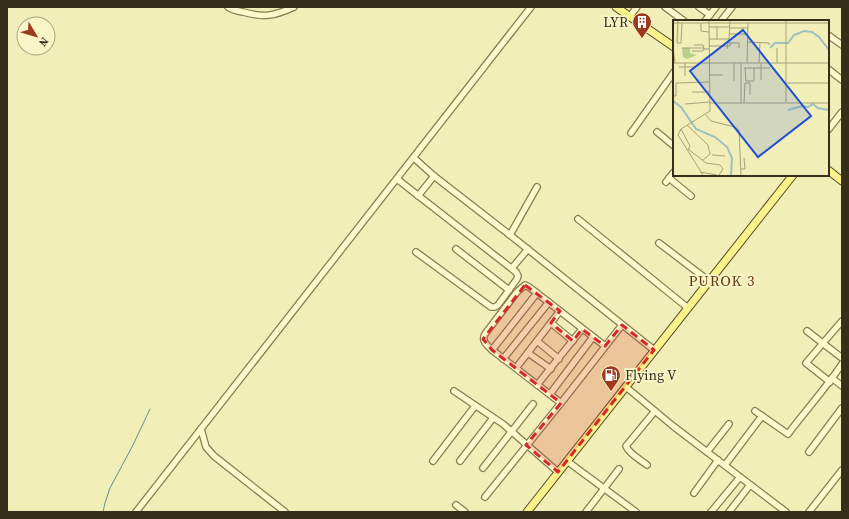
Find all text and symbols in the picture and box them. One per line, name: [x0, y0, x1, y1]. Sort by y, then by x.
building icon: LYR: [631, 11, 653, 39]
place label: LYR: [603, 12, 628, 32]
north arrow: [16, 16, 56, 56]
inset map: [673, 20, 829, 176]
text: N: [35, 34, 52, 50]
district label: PUROK 3: [689, 270, 755, 291]
fuel station icon: Flying V: [600, 364, 622, 392]
place label: Flying V: [625, 365, 677, 385]

